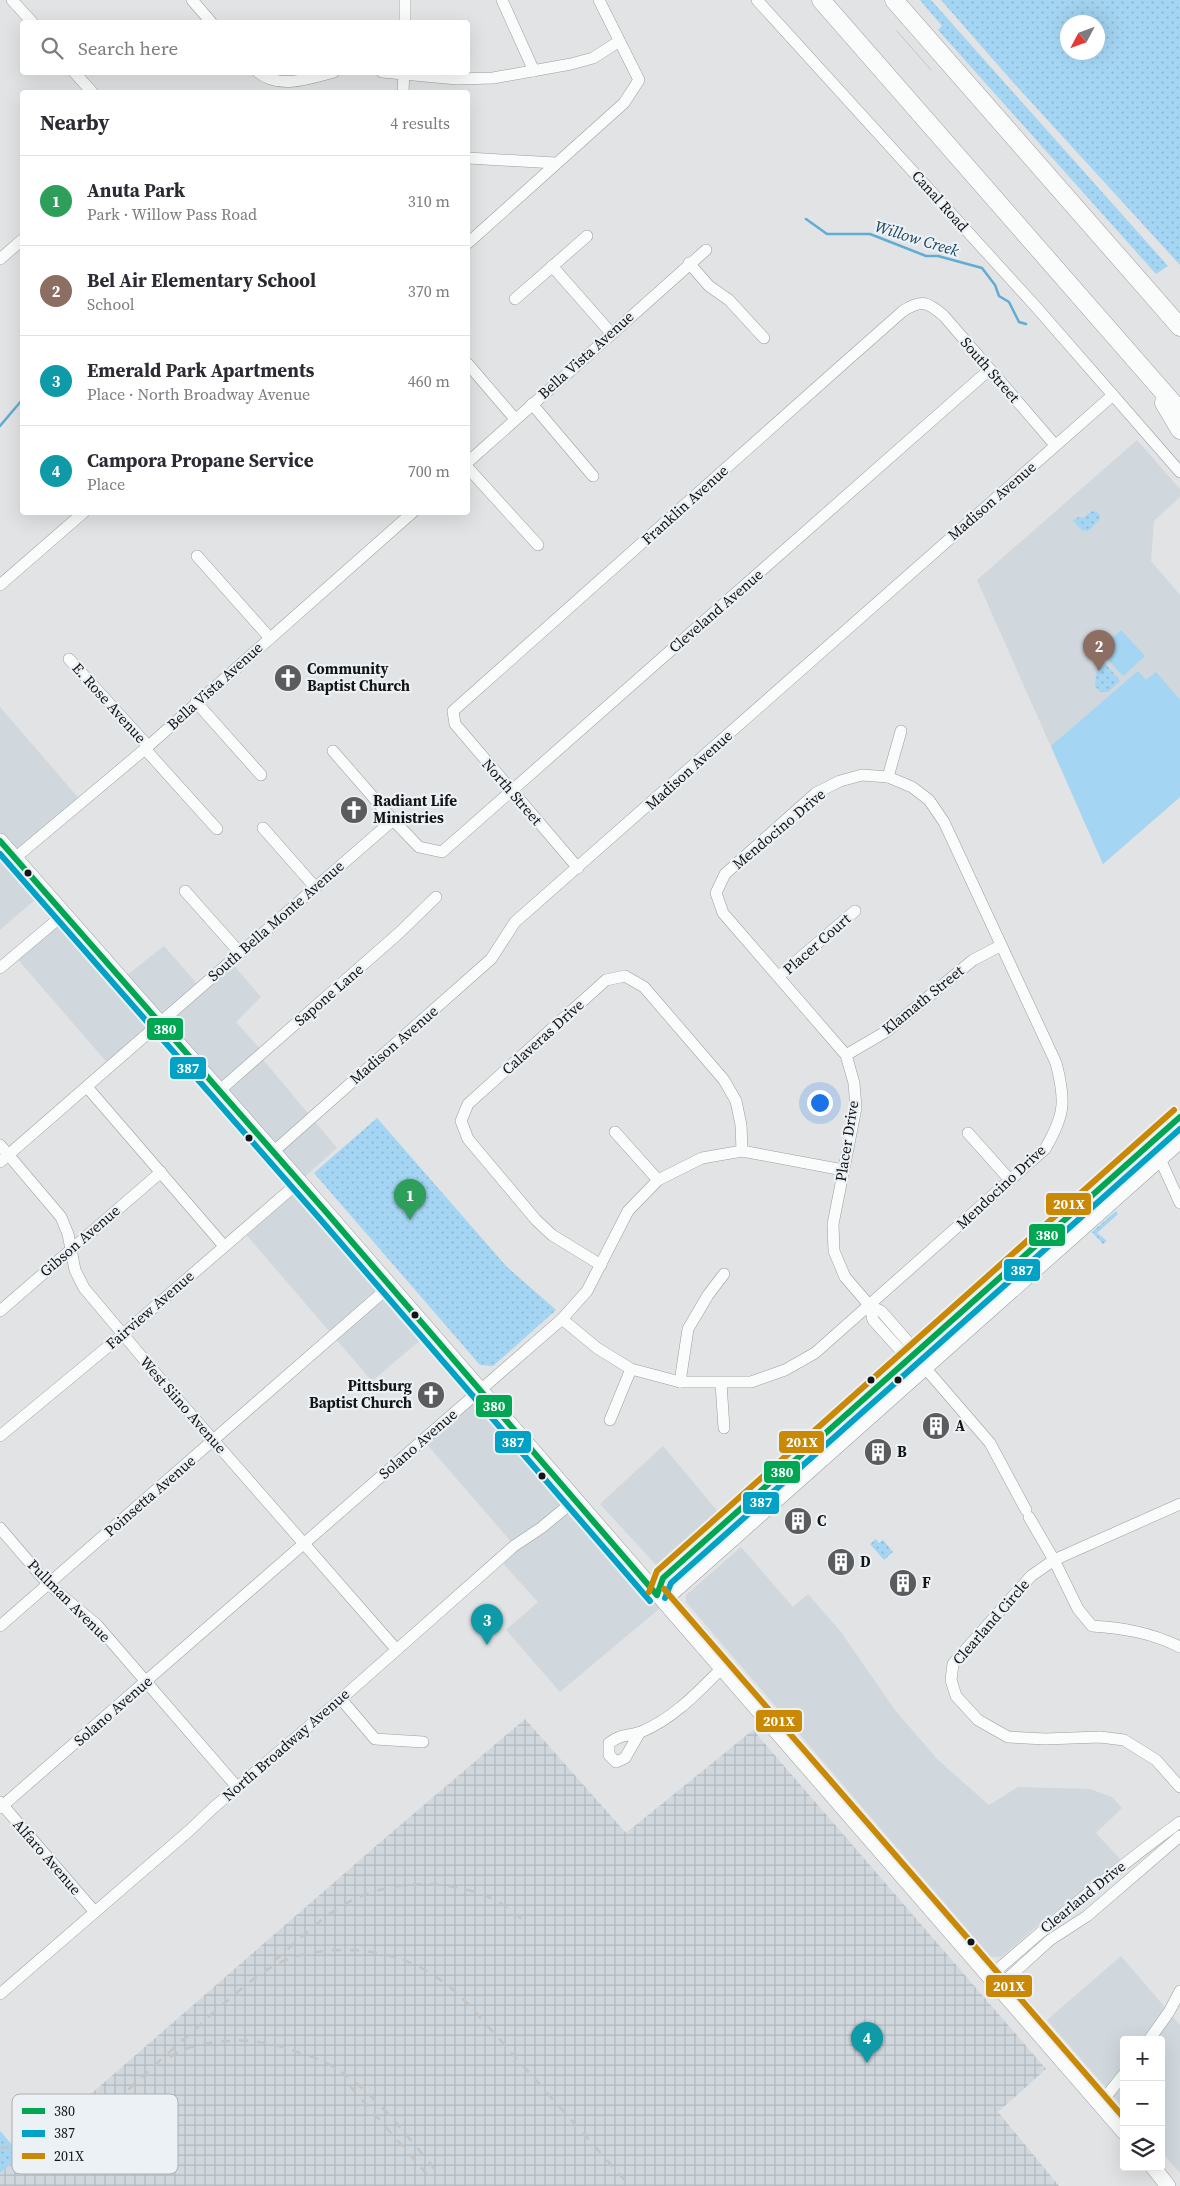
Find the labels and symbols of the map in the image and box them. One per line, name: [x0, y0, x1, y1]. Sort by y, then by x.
north arrow: [1060, 15, 1105, 60]
street label: Canal Road: [907, 166, 974, 236]
water label: Willow Creek: [872, 215, 962, 261]
street label: Bella Vista Avenue: [533, 306, 638, 403]
street label: South Street: [956, 332, 1025, 407]
street label: Madison Avenue: [943, 456, 1040, 545]
street label: Franklin Avenue: [637, 460, 733, 549]
street label: Cleveland Avenue: [664, 564, 768, 657]
pin: 2: [1083, 630, 1115, 671]
street label: Bella Vista Avenue: [162, 637, 267, 734]
street label: E. Rose Avenue: [68, 658, 151, 748]
place label: Community Baptist Church: [307, 658, 410, 696]
church icon: Community Baptist Church: [273, 663, 303, 693]
street label: Madison Avenue: [641, 725, 737, 814]
street label: North Street: [478, 754, 547, 830]
street label: Mendocino Drive: [728, 783, 830, 874]
place label: Radiant Life Ministries: [373, 790, 457, 828]
church icon: Radiant Life Ministries: [339, 795, 369, 825]
street label: South Bella Monte Avenue: [203, 855, 349, 986]
unlabelled marker: [23, 868, 33, 878]
street label: Placer Court: [778, 908, 855, 979]
street label: Sapone Lane: [290, 958, 368, 1031]
street label: Klamath Street: [878, 960, 968, 1039]
street label: Calaveras Drive: [497, 994, 588, 1079]
street label: Madison Avenue: [345, 1000, 442, 1089]
line badge: 380: [146, 1017, 184, 1041]
text: 380: [154, 1019, 177, 1039]
line badge: 387: [169, 1056, 207, 1080]
text: 387: [177, 1058, 200, 1078]
your location: [807, 1090, 833, 1116]
street label: Placer Drive: [830, 1099, 863, 1183]
unlabelled marker: [244, 1133, 254, 1143]
street label: Mendocino Drive: [951, 1139, 1050, 1234]
pin: 1: [394, 1179, 426, 1220]
line badge: 201X: [1045, 1192, 1092, 1216]
text: 201X: [1053, 1194, 1086, 1214]
street label: Gibson Avenue: [35, 1200, 125, 1281]
line badge: 380: [1028, 1223, 1066, 1247]
text: 380: [1036, 1225, 1059, 1245]
line badge: 387: [1003, 1258, 1041, 1282]
text: 387: [1011, 1260, 1034, 1280]
street label: Fairview Avenue: [101, 1265, 198, 1354]
unlabelled marker: [410, 1310, 420, 1320]
street label: West Siino Avenue: [135, 1352, 232, 1458]
place label: Pittsburg Baptist Church: [309, 1375, 412, 1413]
unlabelled marker: [866, 1375, 876, 1385]
unlabelled marker: [893, 1375, 903, 1385]
church icon: Pittsburg Baptist Church: [416, 1380, 446, 1410]
line badge: 380: [475, 1394, 513, 1418]
text: 380: [483, 1396, 506, 1416]
street label: Solano Avenue: [374, 1403, 462, 1484]
building icon: A: [921, 1411, 951, 1441]
place label: A: [955, 1415, 965, 1436]
line badge: 387: [494, 1430, 532, 1454]
line badge: 201X: [778, 1430, 825, 1454]
text: 387: [502, 1432, 525, 1452]
text: 201X: [786, 1432, 819, 1452]
building icon: B: [863, 1437, 893, 1467]
place label: B: [897, 1441, 907, 1462]
street label: Poinsetta Avenue: [99, 1450, 200, 1541]
line badge: 380: [763, 1460, 801, 1484]
text: 380: [771, 1462, 794, 1482]
unlabelled marker: [537, 1471, 547, 1481]
line badge: 387: [742, 1491, 780, 1515]
text: 387: [750, 1492, 773, 1512]
building icon: C: [783, 1506, 813, 1536]
place label: C: [817, 1510, 826, 1531]
building icon: D: [826, 1547, 856, 1577]
place label: D: [860, 1551, 871, 1572]
street label: Pullman Avenue: [23, 1555, 116, 1647]
building icon: F: [888, 1568, 918, 1598]
place label: F: [922, 1572, 931, 1593]
street label: Clearland Circle: [947, 1574, 1034, 1669]
pin: 3: [471, 1604, 503, 1645]
street label: Solano Avenue: [69, 1670, 157, 1751]
street label: North Broadway Avenue: [218, 1683, 354, 1806]
line badge: 201X: [755, 1709, 803, 1733]
text: 201X: [763, 1711, 796, 1731]
street label: Alfaro Avenue: [8, 1814, 87, 1899]
street label: Clearland Drive: [1036, 1855, 1130, 1938]
unlabelled marker: [966, 1937, 976, 1947]
line badge: 201X: [985, 1974, 1033, 1998]
text: 201X: [993, 1976, 1026, 1996]
pin: 4: [851, 2022, 883, 2063]
legend: [12, 2094, 178, 2174]
text: 380: [54, 2101, 75, 2121]
text: 387: [54, 2123, 75, 2143]
text: 201X: [54, 2146, 84, 2166]

